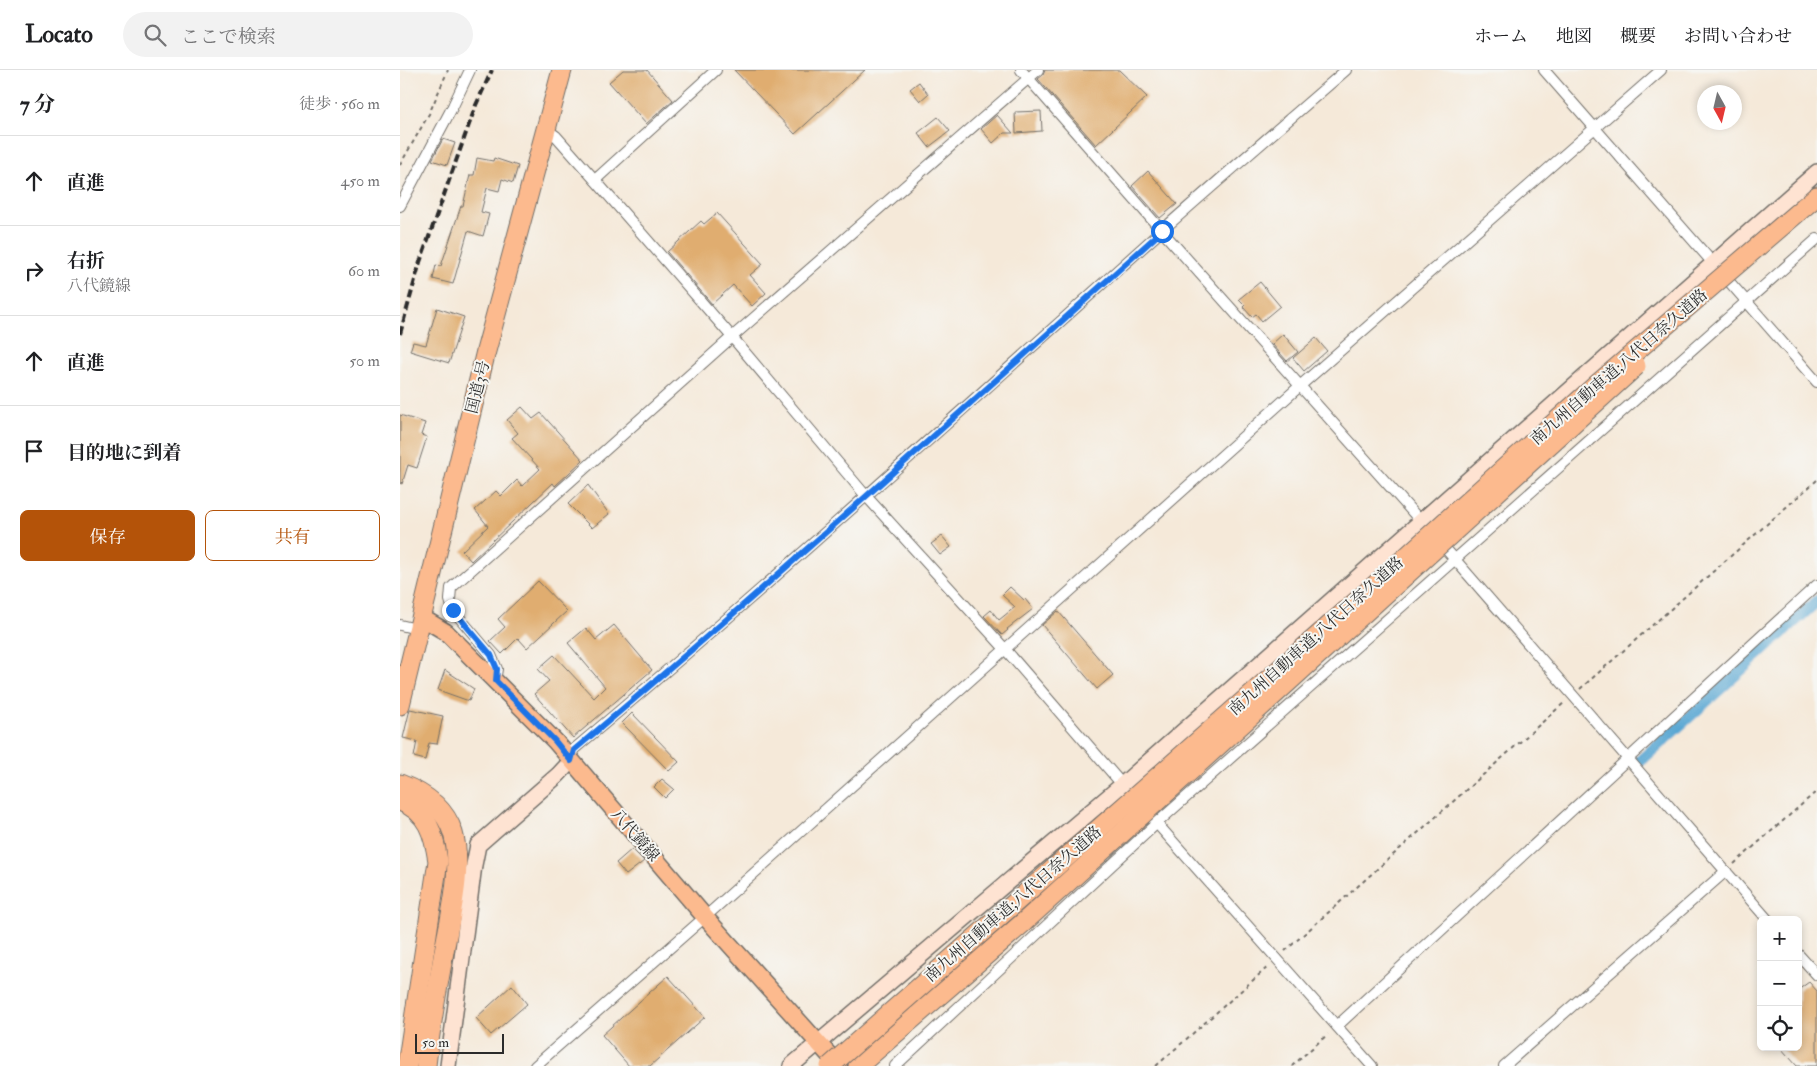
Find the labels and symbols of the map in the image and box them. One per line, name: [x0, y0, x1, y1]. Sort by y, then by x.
north arrow: [1697, 85, 1742, 130]
route start: [1151, 220, 1174, 243]
street label: 南九州自動車道;八代日奈久道路: [1526, 285, 1712, 449]
street label: 国道3号: [462, 358, 494, 416]
street label: 南九州自動車道;八代日奈久道路: [1225, 552, 1407, 720]
route end: [442, 599, 465, 622]
street label: 八代鏡線: [606, 804, 664, 866]
street label: 南九州自動車道;八代日奈久道路: [920, 822, 1106, 986]
scale bar: [415, 1031, 504, 1054]

